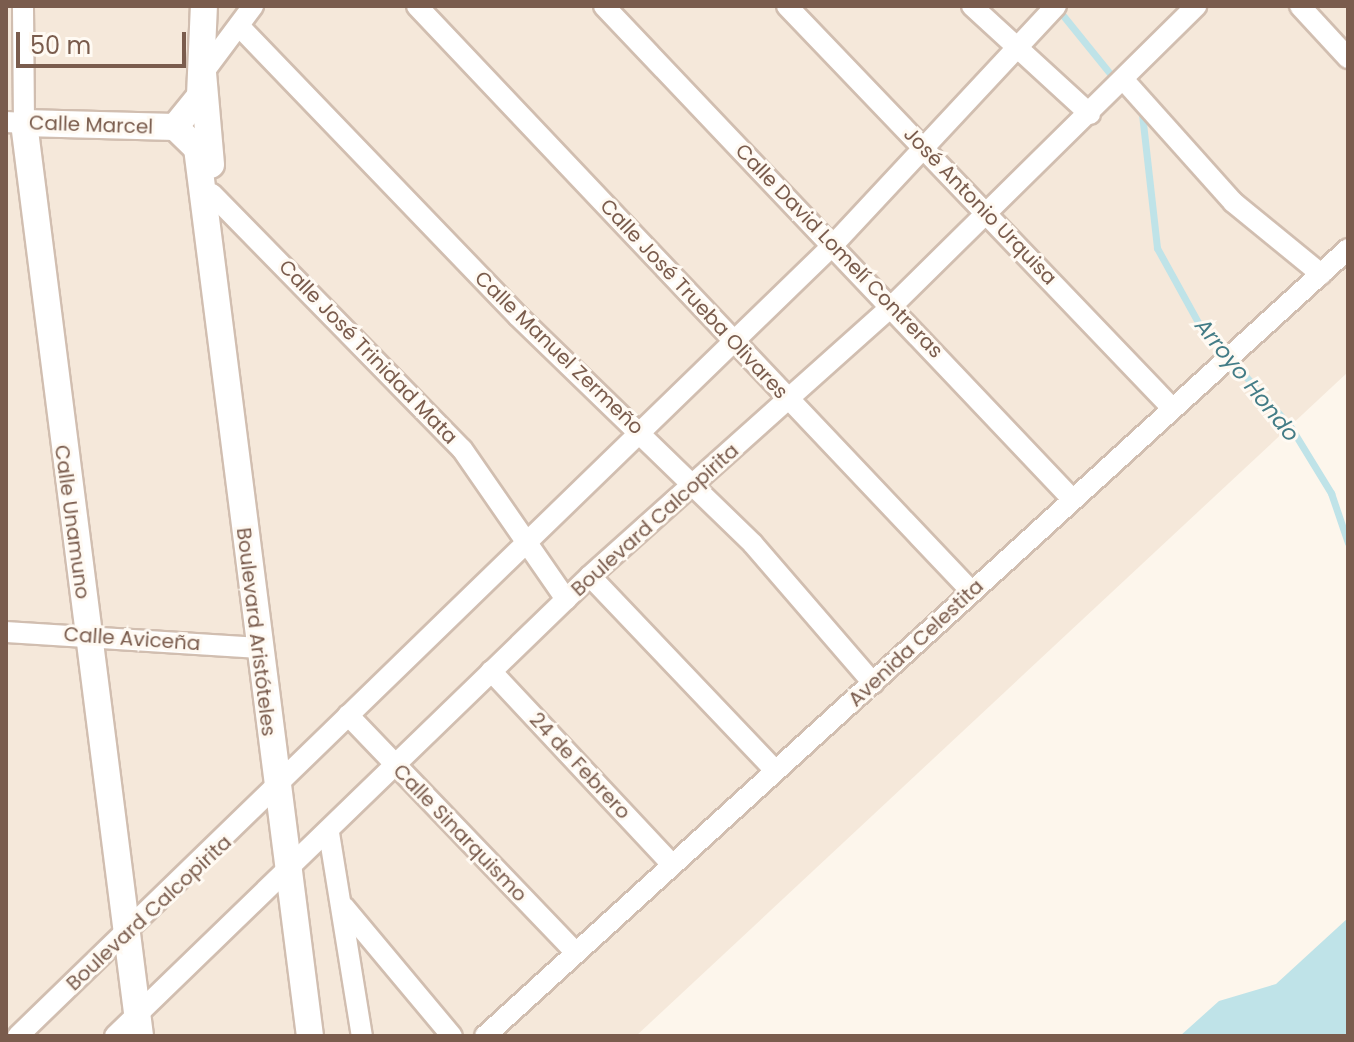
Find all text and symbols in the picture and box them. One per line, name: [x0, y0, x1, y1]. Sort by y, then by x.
scale bar: [20, 16, 190, 66]
text: 50 m: [30, 29, 91, 62]
street label: Calle Marcel: [29, 111, 153, 139]
street label: José Antonio Urquisa: [898, 122, 1062, 290]
street label: Calle David Lomelí Contreras: [730, 139, 948, 363]
street label: Calle José Trueba Olivares: [595, 194, 793, 404]
street label: Calle José Trinidad Mata: [274, 255, 462, 449]
street label: Calle Manuel Zermeño: [470, 266, 648, 440]
water label: Arroyo Hondo: [1189, 313, 1305, 447]
street label: Boulevard Calcopirita: [566, 439, 744, 601]
street label: Calle Unamuno: [49, 443, 95, 601]
street label: Boulevard Aristóteles: [231, 526, 281, 738]
street label: Avenida Celestita: [844, 574, 988, 712]
street label: Calle Aviceña: [63, 622, 201, 656]
street label: 24 de Febrero: [525, 708, 635, 824]
street label: Calle Sinarquismo: [388, 759, 532, 907]
street label: Boulevard Calcopirita: [62, 830, 236, 996]

